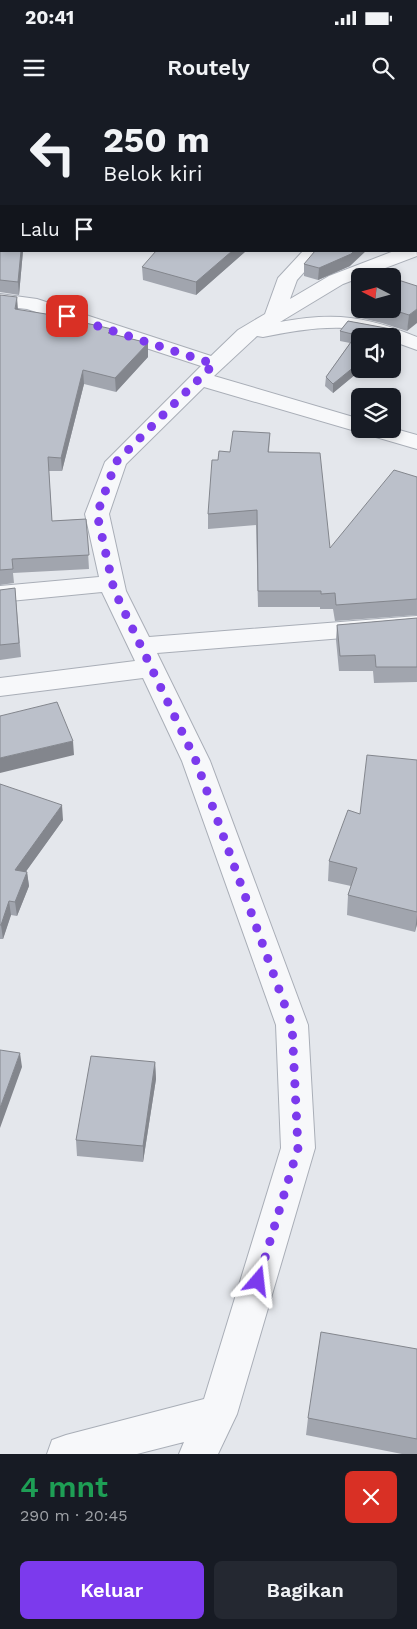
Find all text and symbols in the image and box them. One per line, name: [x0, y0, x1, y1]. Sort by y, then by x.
text: 20:41: [25, 6, 74, 29]
icon: menu: [20, 54, 48, 82]
icon: search: [369, 54, 397, 82]
text: Routely: [167, 55, 250, 80]
text: 250 m: [103, 119, 210, 161]
icon: left: [20, 120, 85, 185]
text: Belok kiri: [103, 161, 203, 186]
icon: arrive: [70, 215, 98, 243]
text: Lalu: [20, 218, 60, 241]
north arrow: [351, 268, 401, 318]
map controls: [351, 268, 401, 438]
pin: [46, 295, 88, 337]
icon: arrive: [53, 302, 81, 330]
button: sound: [351, 328, 401, 378]
button: layers: [351, 388, 401, 438]
position arrow: [231, 1254, 283, 1306]
text: 4 mnt: [20, 1469, 108, 1504]
button: close: [345, 1471, 397, 1523]
text: 290 m · 20:45: [20, 1506, 128, 1525]
button: Keluar: [20, 1561, 204, 1619]
button: Bagikan: [214, 1561, 397, 1619]

